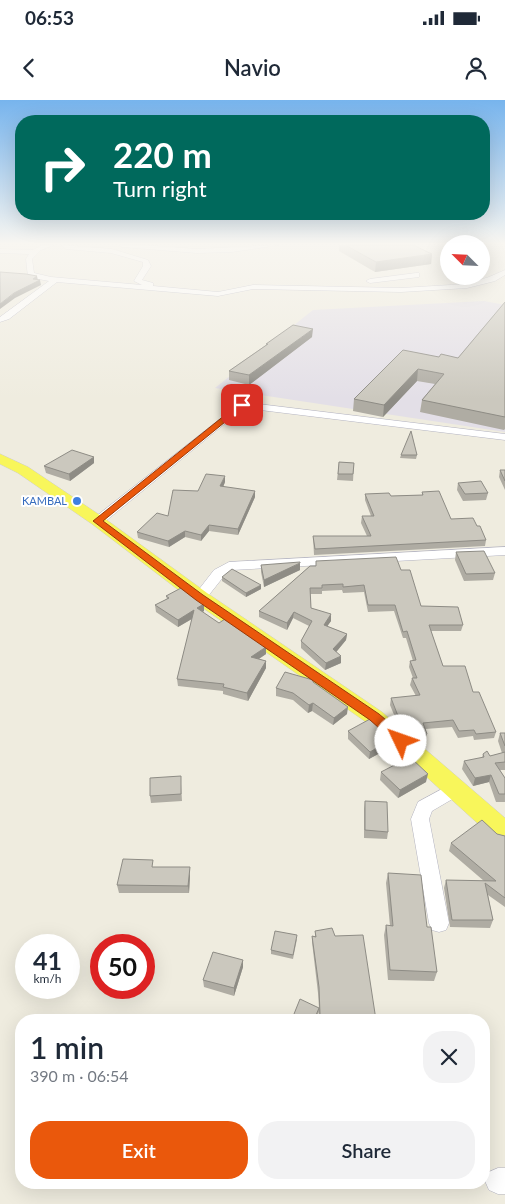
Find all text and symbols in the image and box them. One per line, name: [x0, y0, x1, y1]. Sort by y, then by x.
text: 06:53: [25, 6, 74, 29]
icon: back: [15, 54, 43, 82]
text: Navio: [224, 54, 281, 81]
icon: person: [462, 54, 490, 82]
text: 220 m: [113, 133, 212, 175]
icon: right: [30, 135, 95, 200]
text: Turn right: [113, 175, 207, 202]
north arrow: [440, 235, 490, 285]
map controls: [440, 235, 490, 285]
pin: [221, 384, 263, 426]
icon: arrive: [228, 391, 256, 419]
place label: KAMBAL: [22, 494, 67, 507]
marker: KAMBAL: [71, 495, 83, 507]
position arrow: [374, 714, 426, 766]
speed limit sign: 50: [90, 934, 155, 999]
text: 41: [33, 945, 62, 975]
text: km/h: [33, 971, 62, 986]
text: 1 min: [30, 1029, 104, 1065]
button: close: [423, 1031, 475, 1083]
text: 390 m · 06:54: [30, 1066, 129, 1085]
button: Exit: [30, 1121, 248, 1179]
button: Share: [258, 1121, 475, 1179]

